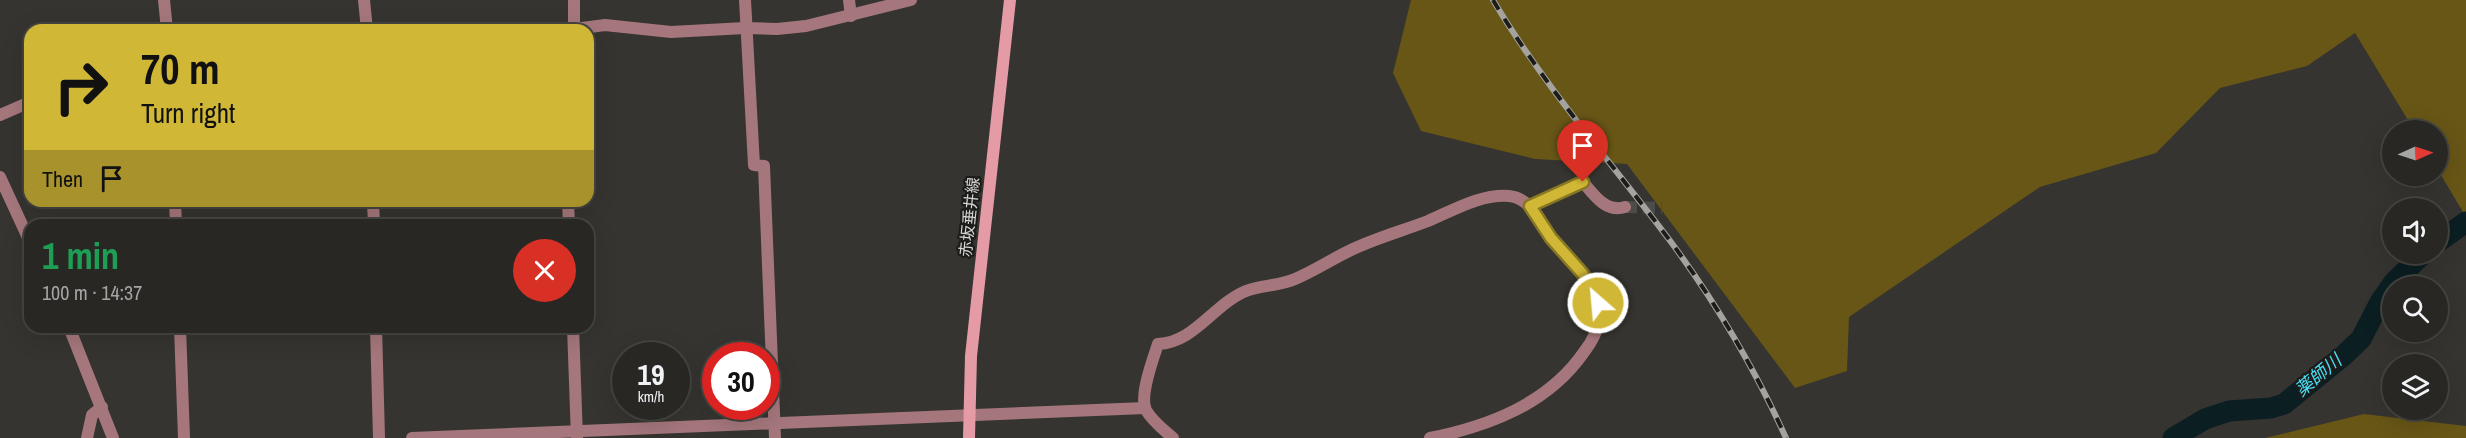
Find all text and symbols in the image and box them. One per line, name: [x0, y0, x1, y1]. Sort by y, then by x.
text: 70 m: [141, 41, 220, 97]
icon: right: [42, 48, 120, 126]
text: Turn right: [141, 95, 235, 131]
pin: [1557, 120, 1608, 182]
north arrow: [2382, 120, 2448, 186]
map controls: [2382, 120, 2448, 420]
icon: arrive: [1566, 129, 1599, 162]
icon: arrive: [95, 162, 128, 195]
text: Then: [42, 164, 83, 194]
street label: 赤坂垂井線: [954, 176, 984, 258]
button: sound: [2382, 198, 2448, 264]
text: 1 min: [42, 232, 119, 280]
button: close: [513, 239, 576, 302]
position arrow: [1566, 271, 1630, 335]
button: search: [2382, 276, 2448, 342]
text: 100 m · 14:37: [42, 279, 142, 306]
speed limit sign: 30: [702, 342, 780, 420]
water label: 薬師川: [2289, 347, 2348, 402]
text: 19: [637, 354, 665, 394]
button: layers: [2382, 354, 2448, 420]
text: km/h: [638, 386, 664, 407]

